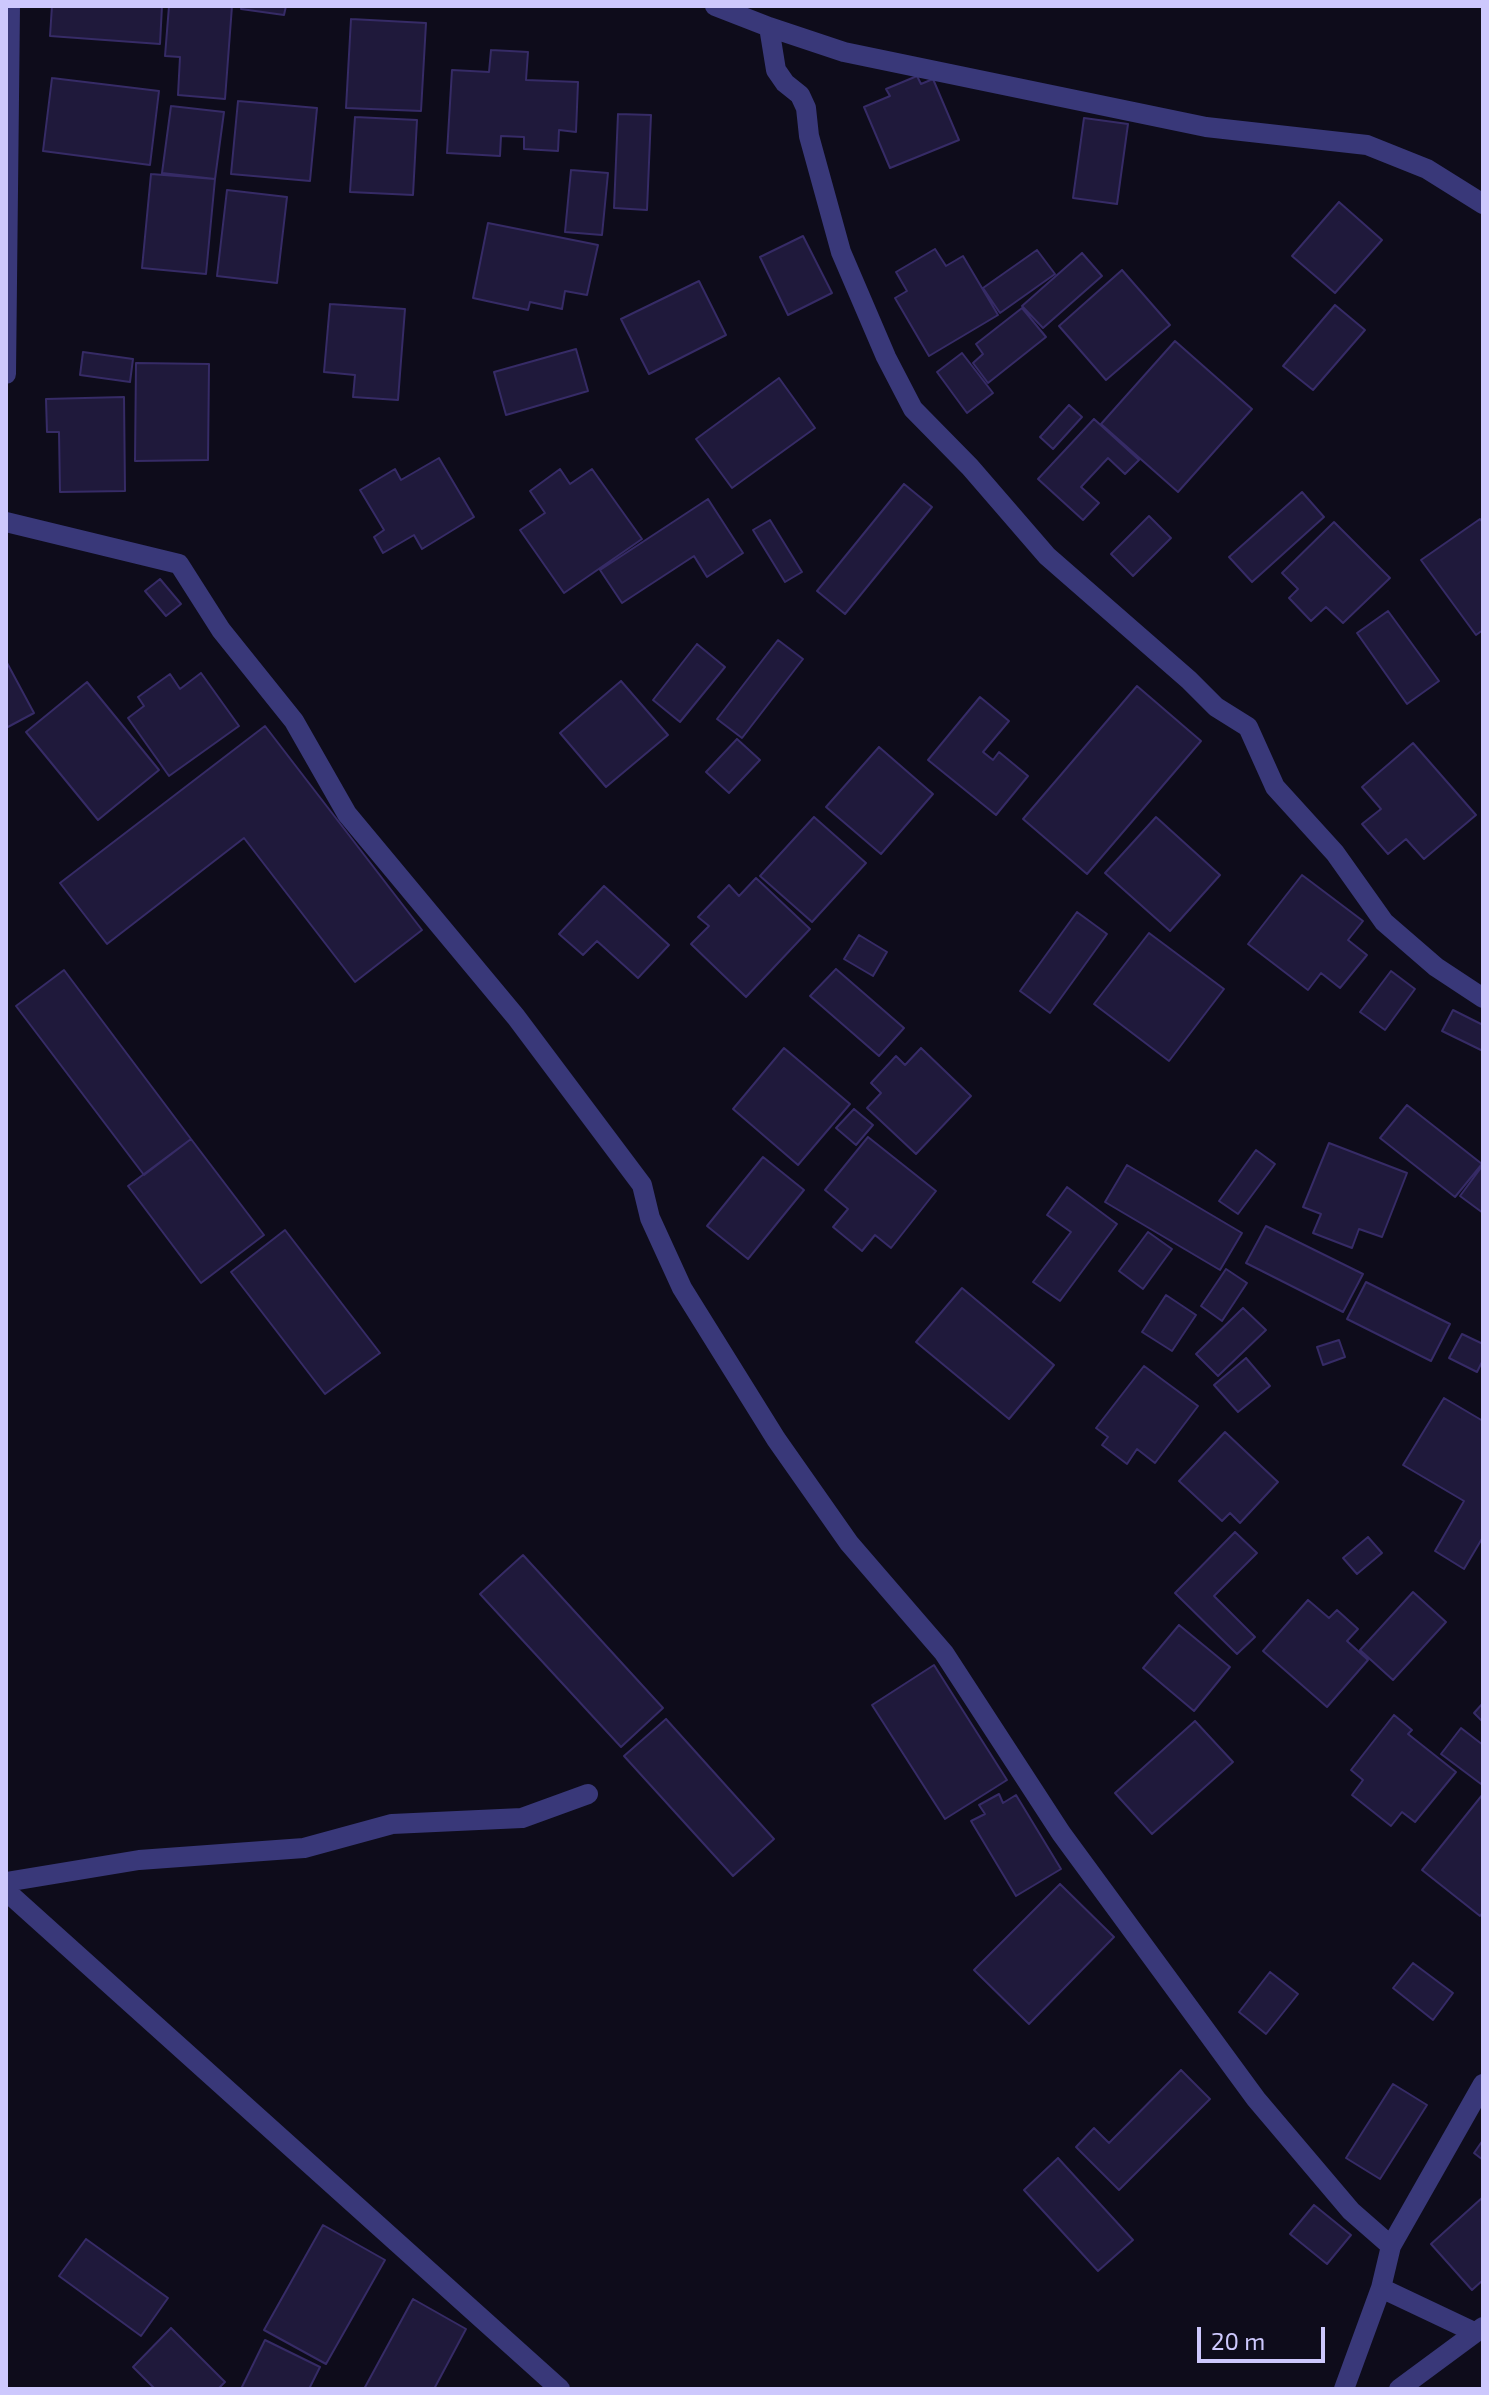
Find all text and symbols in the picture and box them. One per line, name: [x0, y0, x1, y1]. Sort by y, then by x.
scale bar: [1201, 2311, 1329, 2361]
text: 20 m: [1211, 2326, 1265, 2355]

